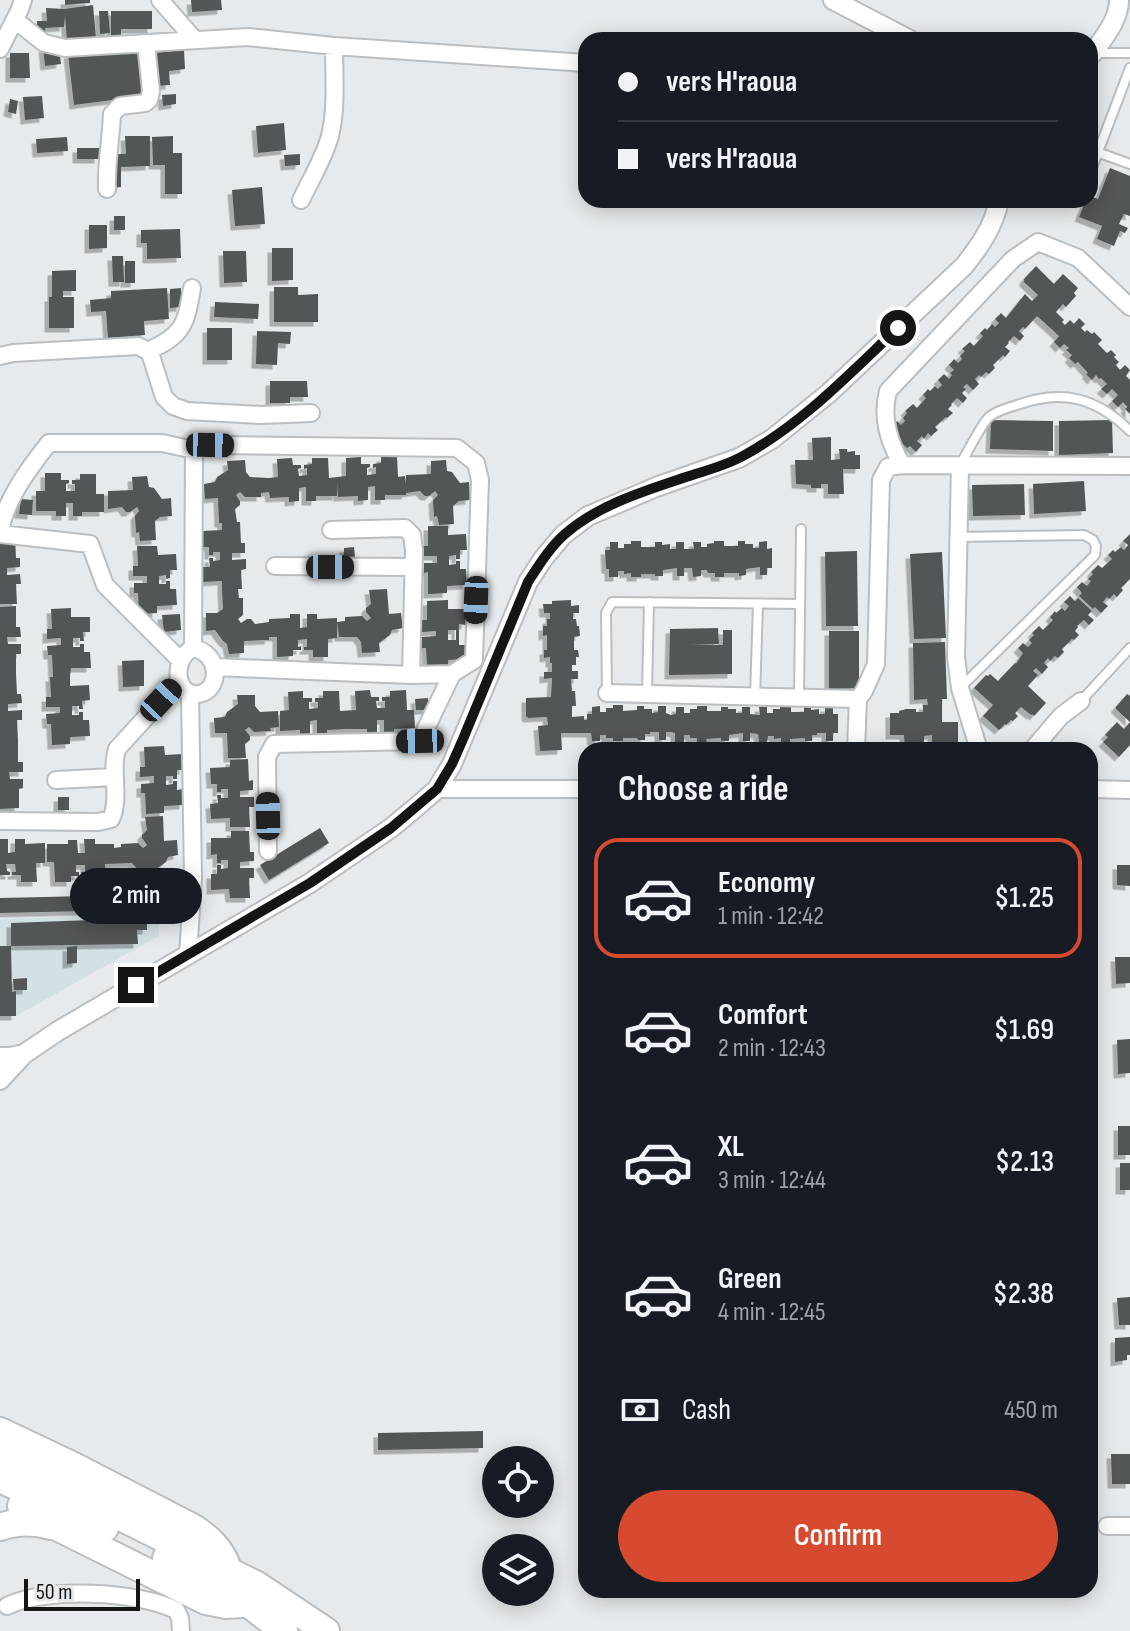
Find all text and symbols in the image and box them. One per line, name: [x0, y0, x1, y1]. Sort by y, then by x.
text: vers H'raoua: [666, 64, 797, 100]
text: vers H'raoua: [666, 141, 797, 177]
route start: [880, 310, 916, 346]
car: [186, 433, 234, 457]
car: [306, 555, 354, 579]
car: [463, 576, 489, 624]
car: [136, 674, 186, 726]
car: [396, 729, 444, 753]
text: Choose a ride: [618, 768, 789, 811]
car: [256, 792, 280, 840]
icon: car: [622, 862, 694, 934]
text: Economy: [718, 865, 815, 901]
callout: 2 min: [70, 869, 202, 925]
text: 2 min: [112, 880, 160, 911]
text: $1.25: [994, 880, 1054, 916]
text: 1 min · 12:42: [718, 901, 824, 932]
route end: [118, 967, 154, 1003]
icon: car: [622, 994, 694, 1066]
text: Comfort: [718, 997, 808, 1033]
text: $1.69: [994, 1012, 1054, 1048]
text: 2 min · 12:43: [718, 1033, 826, 1064]
icon: car: [622, 1126, 694, 1198]
text: XL: [718, 1129, 744, 1165]
text: $2.13: [995, 1144, 1054, 1180]
text: 3 min · 12:44: [718, 1165, 826, 1196]
icon: car: [622, 1258, 694, 1330]
text: Green: [718, 1261, 782, 1297]
text: $2.38: [993, 1276, 1054, 1312]
text: 4 min · 12:45: [718, 1297, 825, 1328]
icon: cash: [618, 1388, 662, 1432]
text: Cash: [682, 1392, 731, 1428]
text: 450 m: [1004, 1395, 1058, 1426]
map controls: [482, 1446, 554, 1606]
button: locate: [482, 1446, 554, 1518]
button: Confirm: [618, 1490, 1058, 1582]
button: layers: [482, 1534, 554, 1606]
scale bar: [24, 1575, 140, 1611]
text: 50 m: [36, 1579, 72, 1606]

